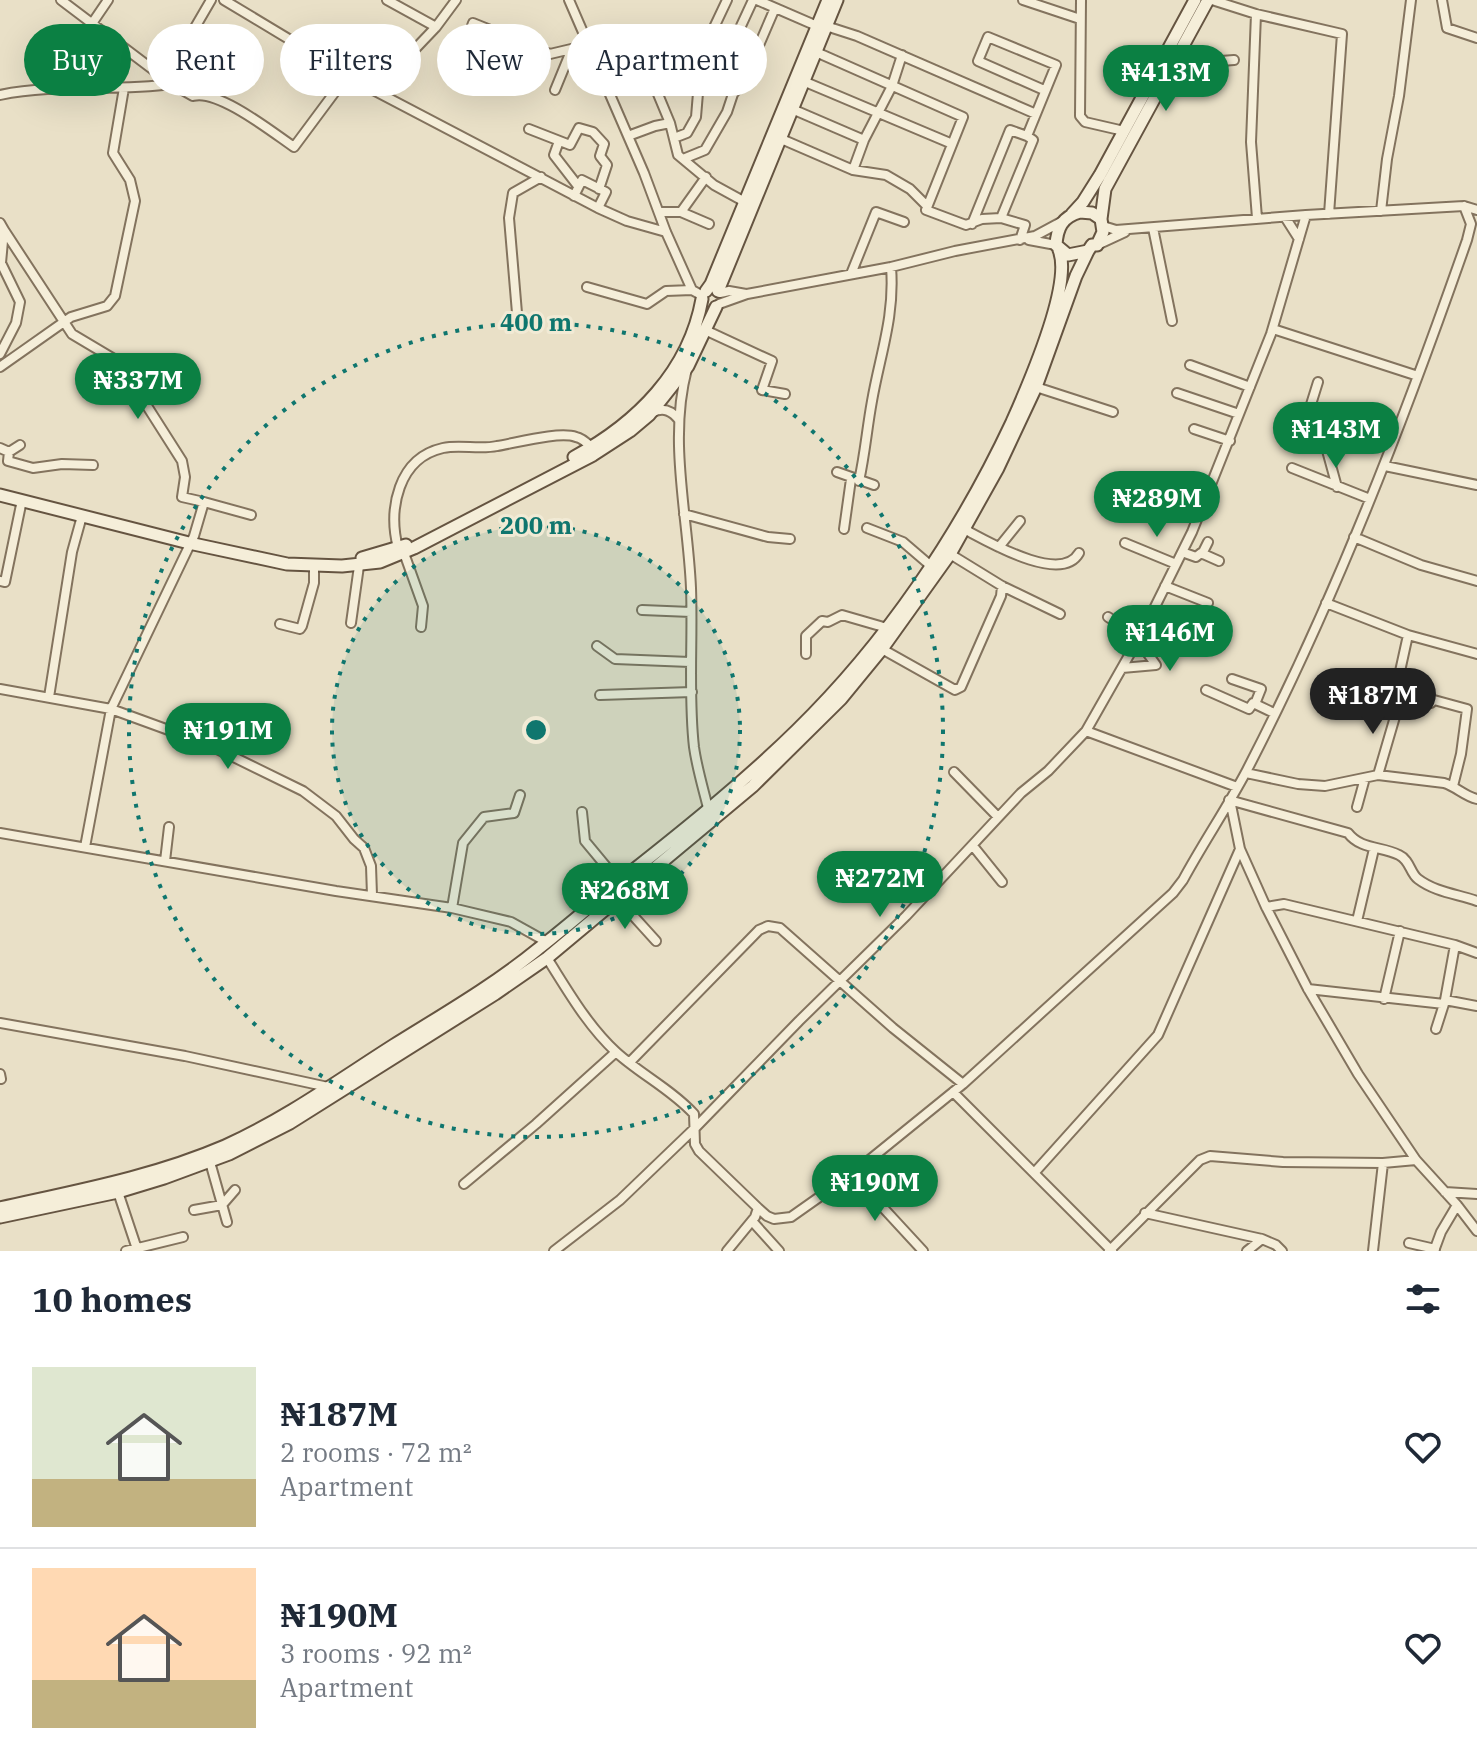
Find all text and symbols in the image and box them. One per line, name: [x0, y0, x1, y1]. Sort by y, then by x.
chip: Buy: [24, 24, 131, 96]
chip: Rent: [147, 24, 264, 96]
chip: Filters: [280, 24, 421, 96]
chip: New: [437, 24, 551, 96]
chip: Apartment: [567, 24, 767, 96]
pin: ₦413M: [1110, 45, 1222, 113]
text: ₦413M: [1121, 54, 1211, 88]
text: 400 m: [500, 306, 572, 338]
pin: ₦337M: [82, 353, 194, 421]
text: ₦337M: [93, 362, 183, 396]
pin: ₦143M: [1280, 402, 1392, 470]
text: ₦143M: [1291, 411, 1381, 445]
pin: ₦289M: [1101, 471, 1213, 539]
text: ₦289M: [1112, 480, 1202, 514]
text: 200 m: [500, 509, 572, 541]
pin: ₦146M: [1114, 605, 1226, 673]
text: ₦146M: [1125, 614, 1215, 648]
pin: ₦187M: [1317, 668, 1429, 736]
text: ₦187M: [1328, 677, 1418, 711]
pin: ₦191M: [172, 703, 284, 771]
text: ₦191M: [183, 712, 273, 746]
centre of rings: [522, 716, 550, 744]
pin: ₦272M: [824, 851, 936, 919]
text: ₦272M: [835, 860, 925, 894]
pin: ₦268M: [569, 863, 681, 931]
text: ₦268M: [580, 872, 670, 906]
pin: ₦190M: [819, 1155, 931, 1223]
text: ₦190M: [830, 1164, 920, 1198]
text: 10 homes: [32, 1277, 192, 1321]
icon: filters: [1401, 1277, 1445, 1321]
text: ₦187M: [280, 1391, 398, 1435]
icon: home: [96, 1399, 192, 1495]
icon: heart: [1401, 1425, 1445, 1469]
text: 2 rooms · 72 m²: [280, 1435, 472, 1469]
text: Apartment: [280, 1469, 413, 1503]
text: ₦190M: [280, 1592, 398, 1636]
icon: home: [96, 1600, 192, 1696]
icon: heart: [1401, 1626, 1445, 1670]
text: 3 rooms · 92 m²: [280, 1636, 472, 1670]
text: Apartment: [280, 1670, 413, 1704]

